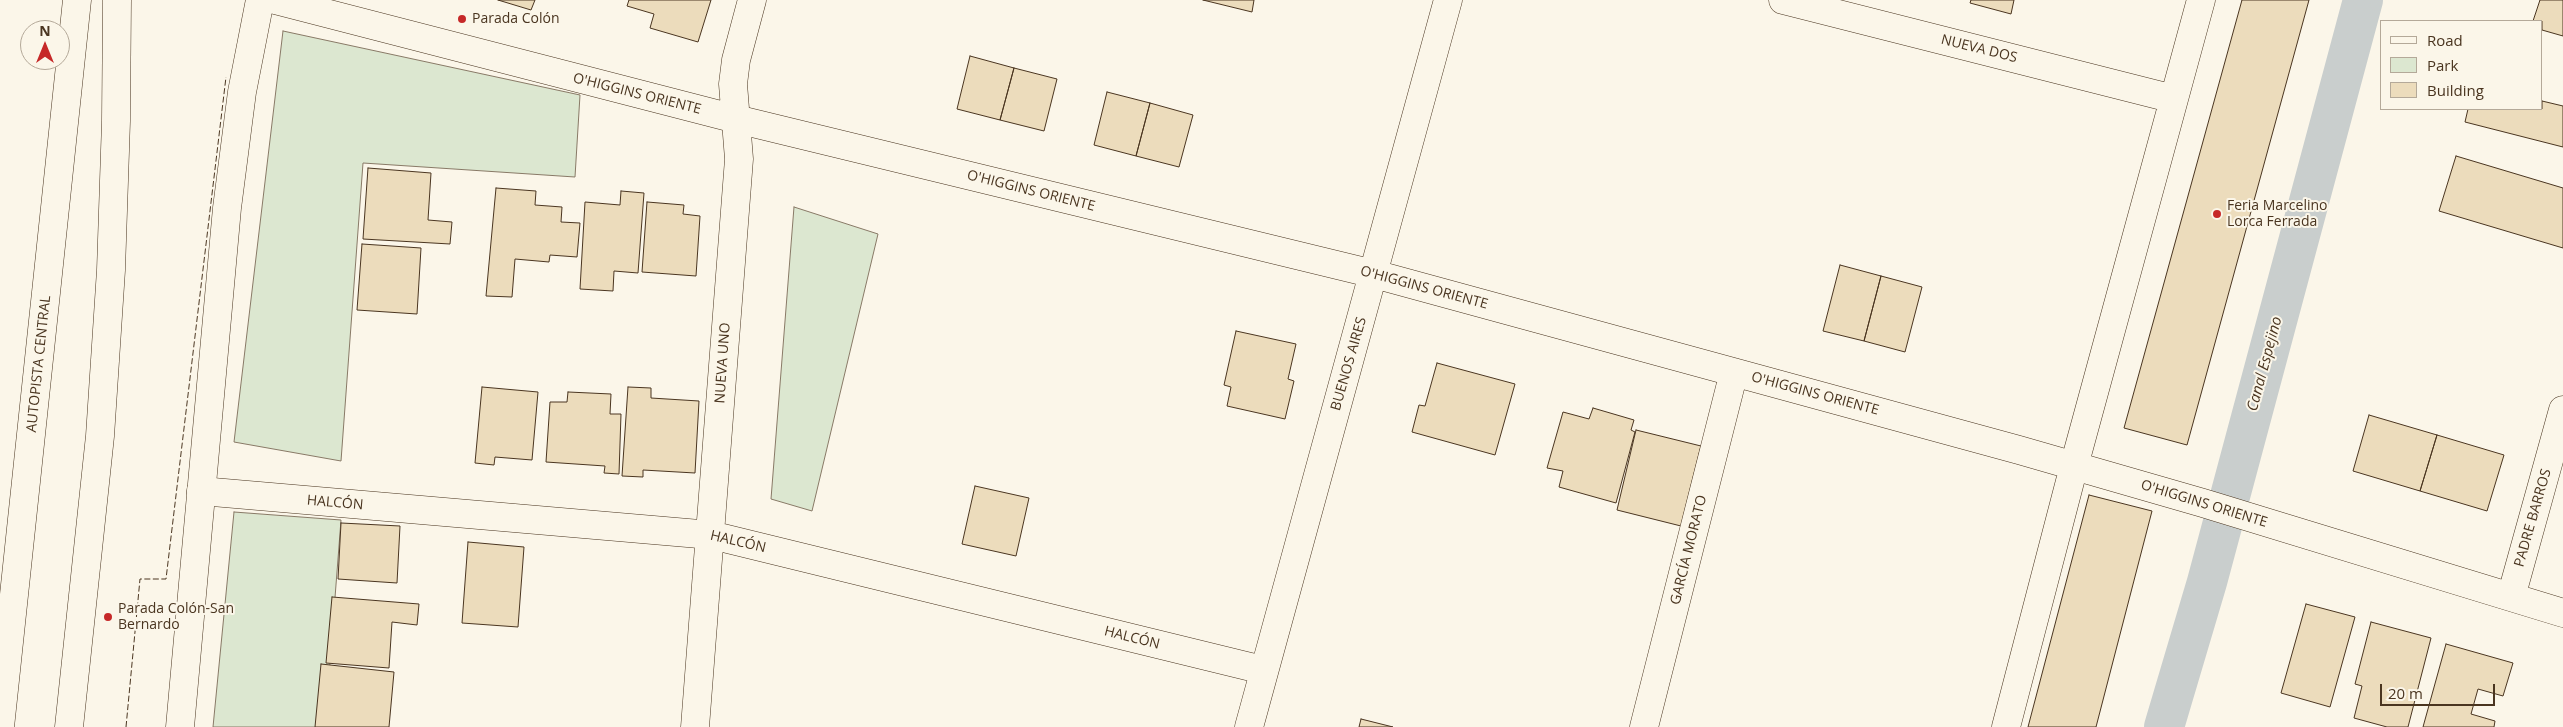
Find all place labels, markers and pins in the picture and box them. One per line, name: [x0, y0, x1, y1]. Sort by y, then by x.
place label: Parada Colón: [472, 11, 559, 27]
marker: Parada Colón: [456, 13, 468, 25]
place label: Feria Marcelino Lorca Ferrada: [2227, 198, 2327, 230]
marker: Feria Marcelino Lorca Ferrada: [2211, 208, 2223, 220]
place label: Parada Colón-San Bernardo: [118, 601, 234, 634]
marker: Parada Colón-San Bernardo: [102, 611, 114, 623]

